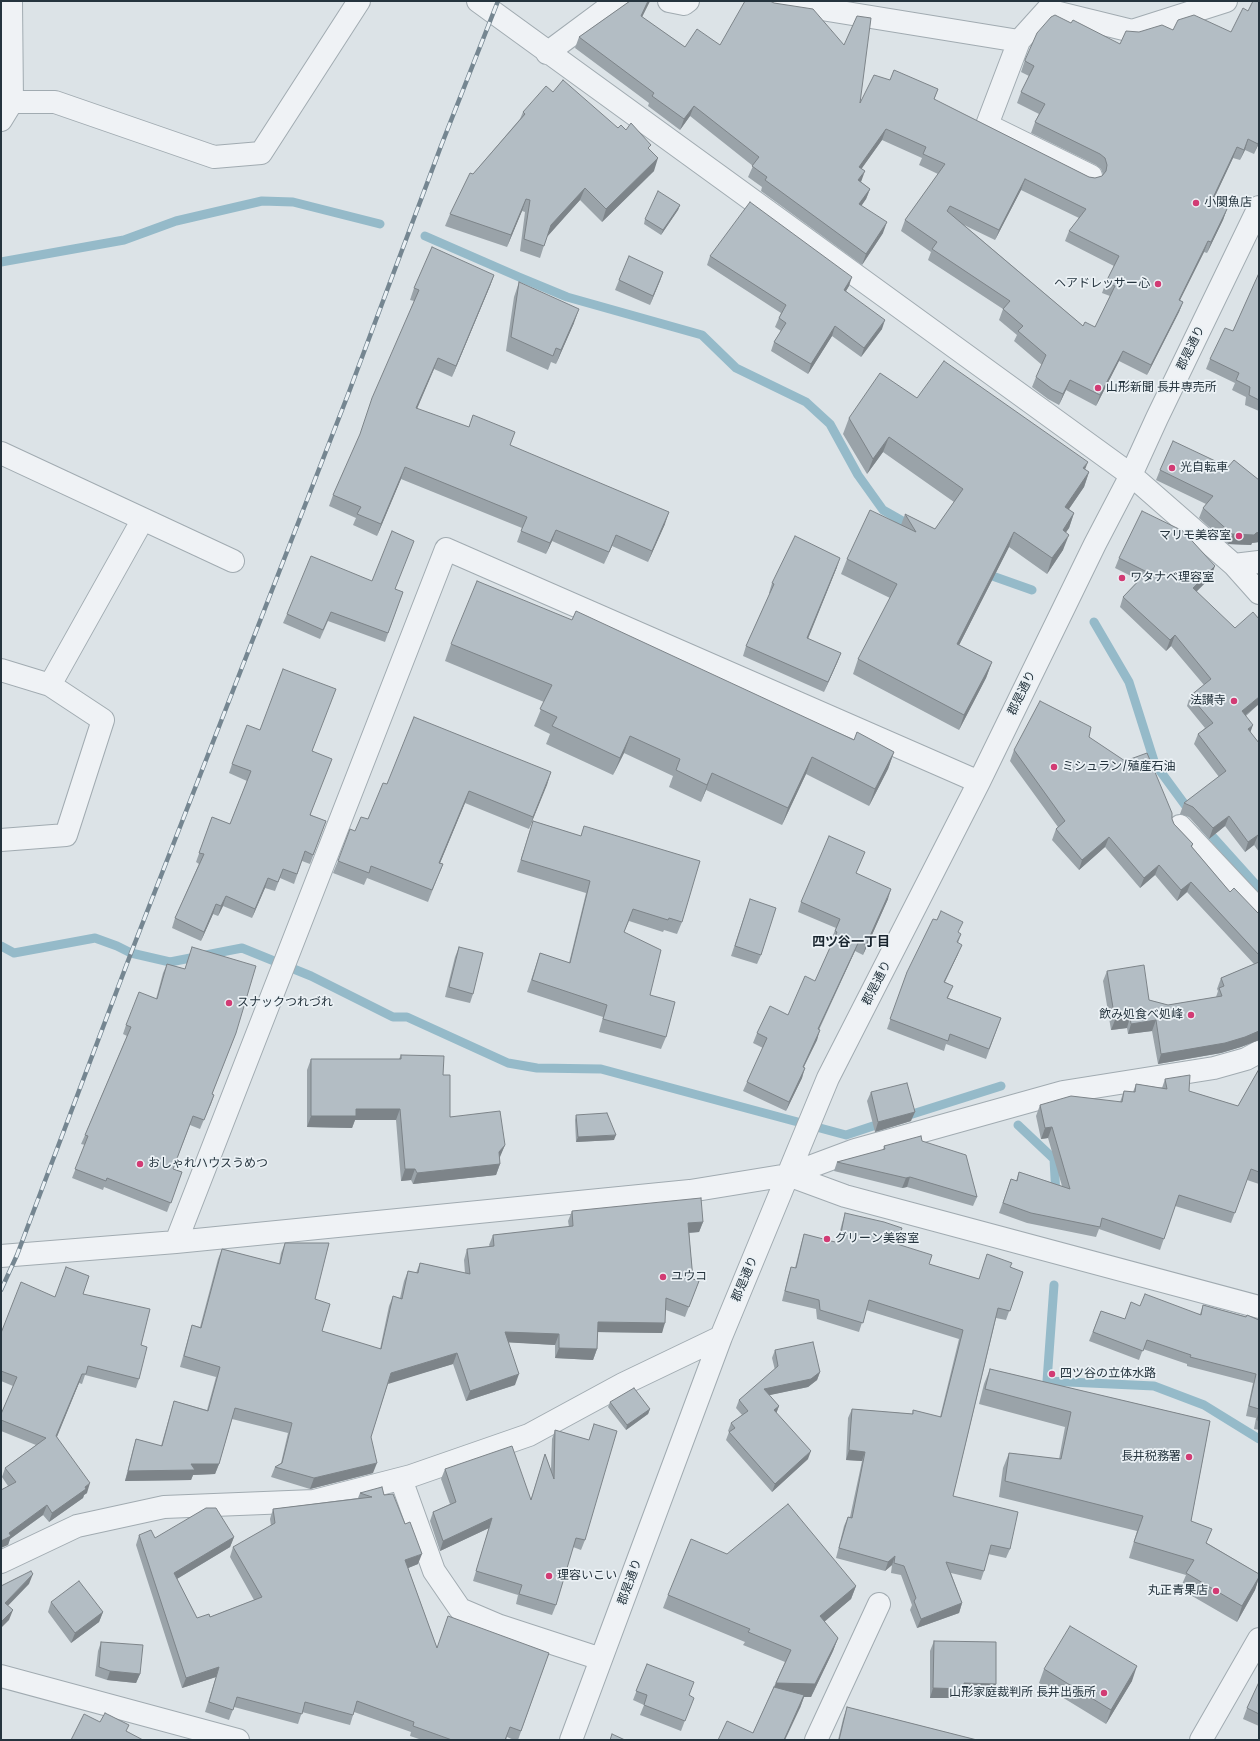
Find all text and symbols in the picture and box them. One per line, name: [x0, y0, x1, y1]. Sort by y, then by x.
place label: 小関魚店: [1204, 196, 1252, 210]
marker: 小関魚店: [1191, 198, 1201, 208]
place label: ヘアドレッサー心: [1054, 277, 1150, 291]
marker: ヘアドレッサー心: [1153, 279, 1163, 289]
street label: 郡是通り: [1174, 323, 1208, 373]
place label: 山形新聞 長井専売所: [1106, 381, 1217, 395]
marker: 山形新聞 長井専売所: [1093, 383, 1103, 393]
place label: 光自転車: [1180, 461, 1228, 475]
marker: 光自転車: [1167, 463, 1177, 473]
place label: マリモ美容室: [1159, 529, 1231, 543]
marker: マリモ美容室: [1234, 531, 1244, 541]
place label: ワタナベ理容室: [1130, 571, 1214, 585]
marker: ワタナベ理容室: [1117, 573, 1127, 583]
street label: 郡是通り: [1005, 668, 1039, 718]
place label: 法讃寺: [1190, 694, 1226, 708]
marker: 法讃寺: [1229, 696, 1239, 706]
place label: ミシュラン/殖産石油: [1062, 760, 1176, 774]
marker: ミシュラン/殖産石油: [1049, 762, 1059, 772]
district label: 四ツ谷一丁目: [812, 934, 890, 950]
street label: 郡是通り: [860, 958, 894, 1008]
place label: スナックつれづれ: [237, 996, 333, 1010]
marker: スナックつれづれ: [224, 998, 234, 1008]
place label: 飲み処食べ処峰: [1099, 1008, 1183, 1022]
marker: 飲み処食べ処峰: [1186, 1010, 1196, 1020]
place label: おしゃれハウスうめつ: [148, 1157, 268, 1171]
marker: おしゃれハウスうめつ: [135, 1159, 145, 1169]
place label: グリーン美容室: [835, 1232, 919, 1246]
marker: グリーン美容室: [822, 1234, 832, 1244]
street label: 郡是通り: [729, 1254, 761, 1304]
place label: ユウコ: [671, 1270, 707, 1284]
marker: ユウコ: [658, 1272, 668, 1282]
place label: 四ツ谷の立体水路: [1060, 1367, 1156, 1381]
marker: 四ツ谷の立体水路: [1047, 1369, 1057, 1379]
place label: 長井税務署: [1121, 1450, 1181, 1464]
marker: 長井税務署: [1184, 1452, 1194, 1462]
street label: 郡是通り: [615, 1557, 645, 1607]
place label: 理容いこい: [557, 1569, 617, 1583]
marker: 理容いこい: [544, 1571, 554, 1581]
place label: 丸正青果店: [1148, 1584, 1208, 1598]
marker: 丸正青果店: [1211, 1586, 1221, 1596]
place label: 山形家庭裁判所 長井出張所: [949, 1686, 1096, 1700]
marker: 山形家庭裁判所 長井出張所: [1099, 1688, 1109, 1698]

